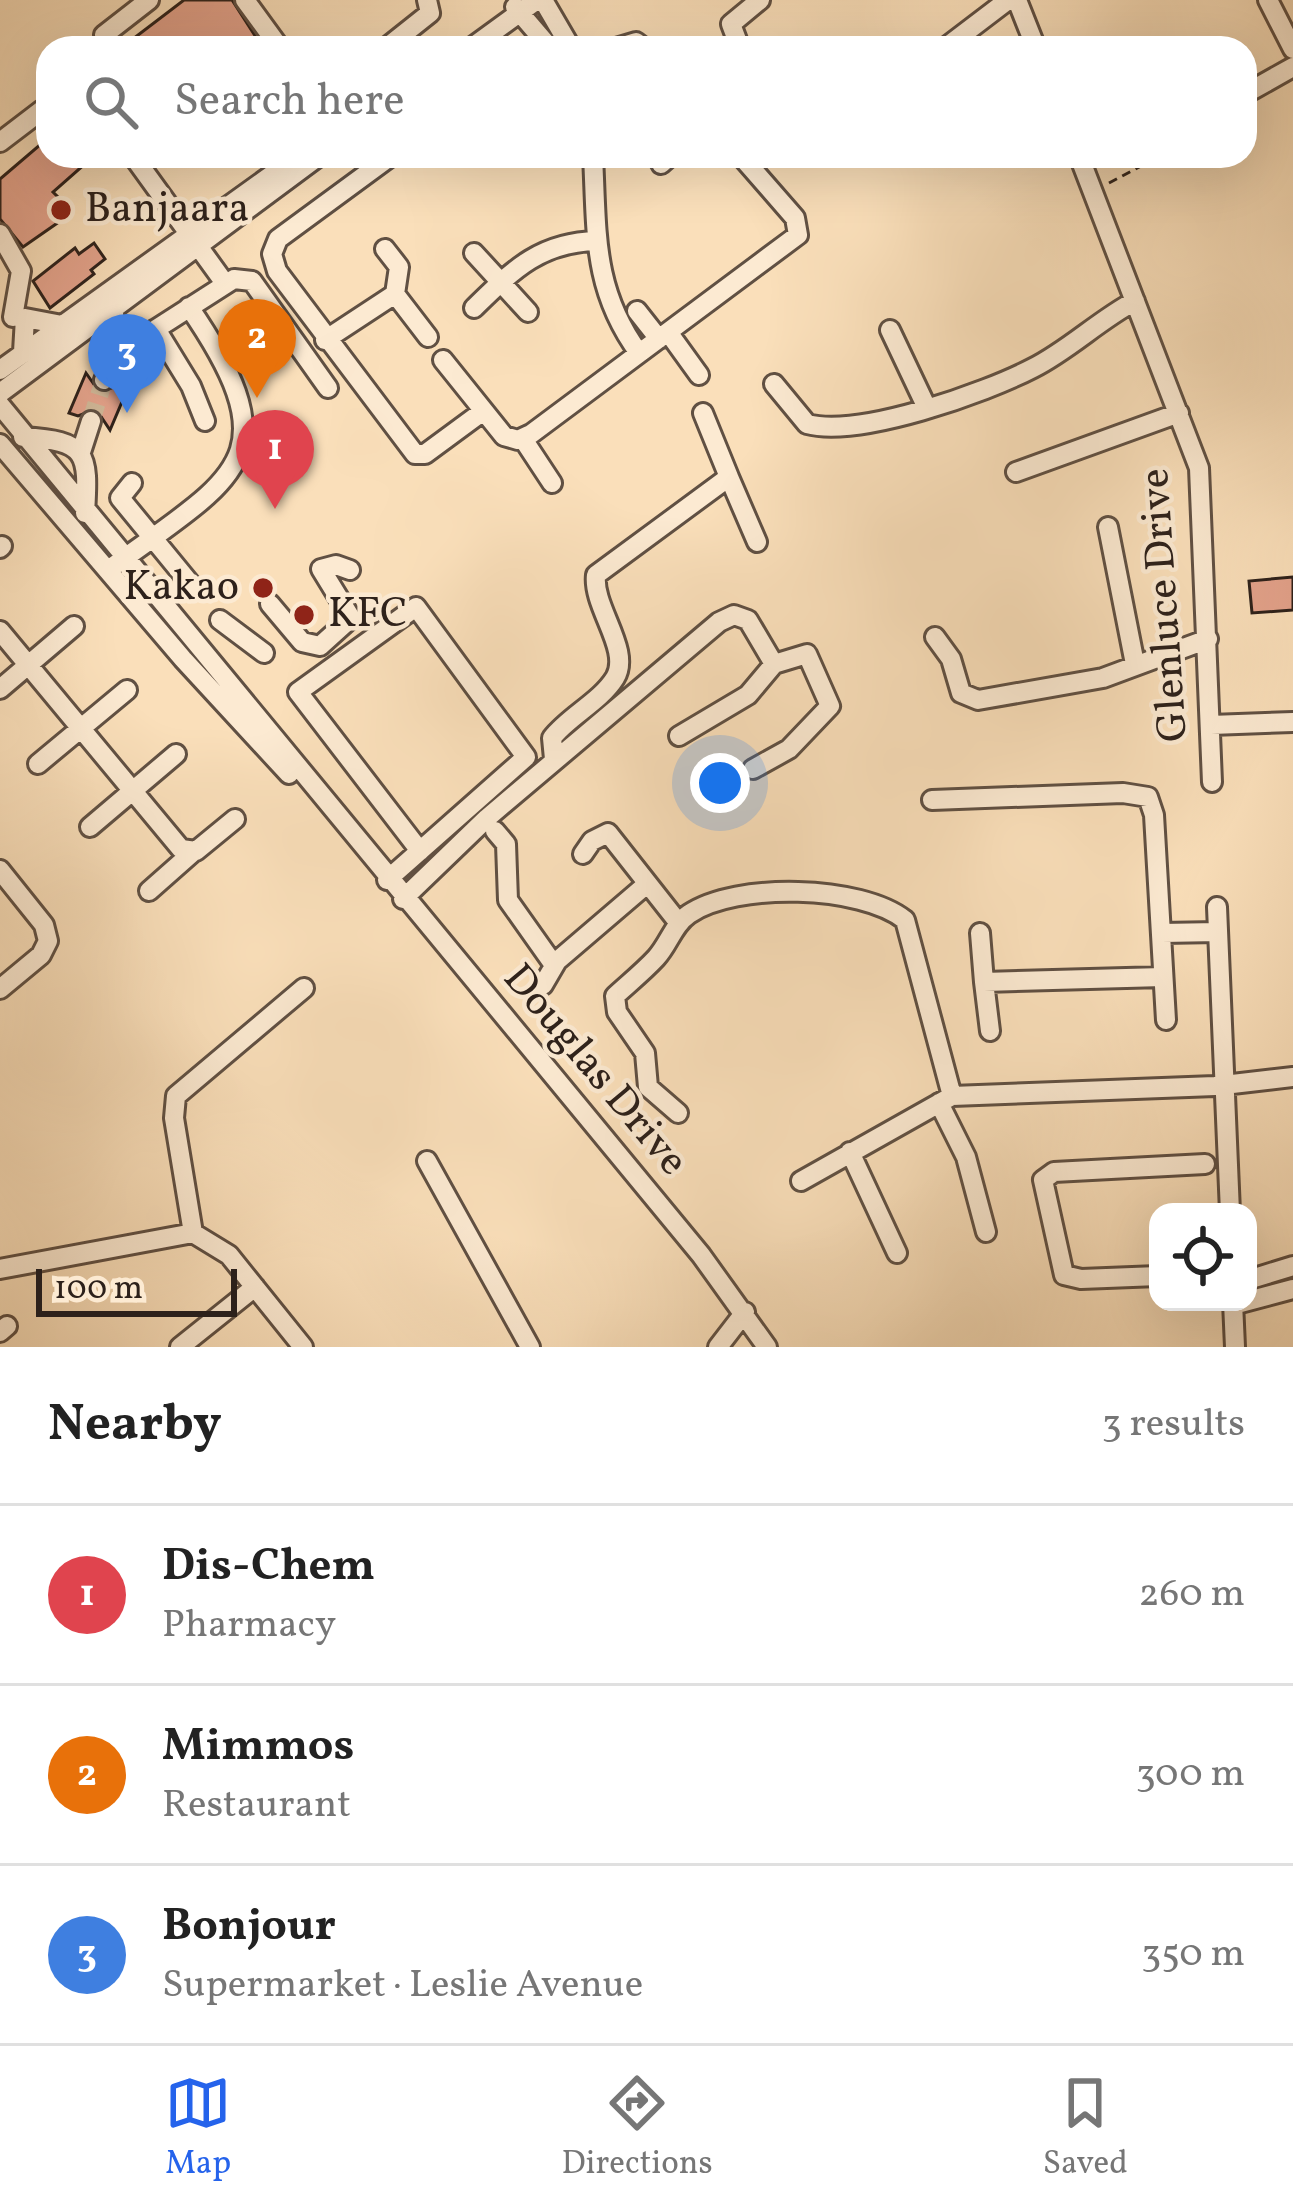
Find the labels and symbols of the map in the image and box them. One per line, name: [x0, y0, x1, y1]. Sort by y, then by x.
place label: Banjaara: [85, 181, 249, 240]
marker: Banjaara: [48, 197, 74, 223]
pin: 2: [218, 299, 296, 398]
pin: 3: [88, 314, 166, 413]
pin: 1: [236, 410, 314, 509]
street label: Glenluce Drive: [1127, 466, 1205, 744]
place label: Kakao: [123, 559, 239, 618]
marker: Kakao: [250, 575, 276, 601]
place label: KFC: [328, 586, 407, 645]
marker: KFC: [291, 602, 317, 628]
your location: [690, 753, 750, 813]
street label: Douglas Drive: [488, 952, 700, 1190]
scale bar: [36, 1263, 237, 1316]

